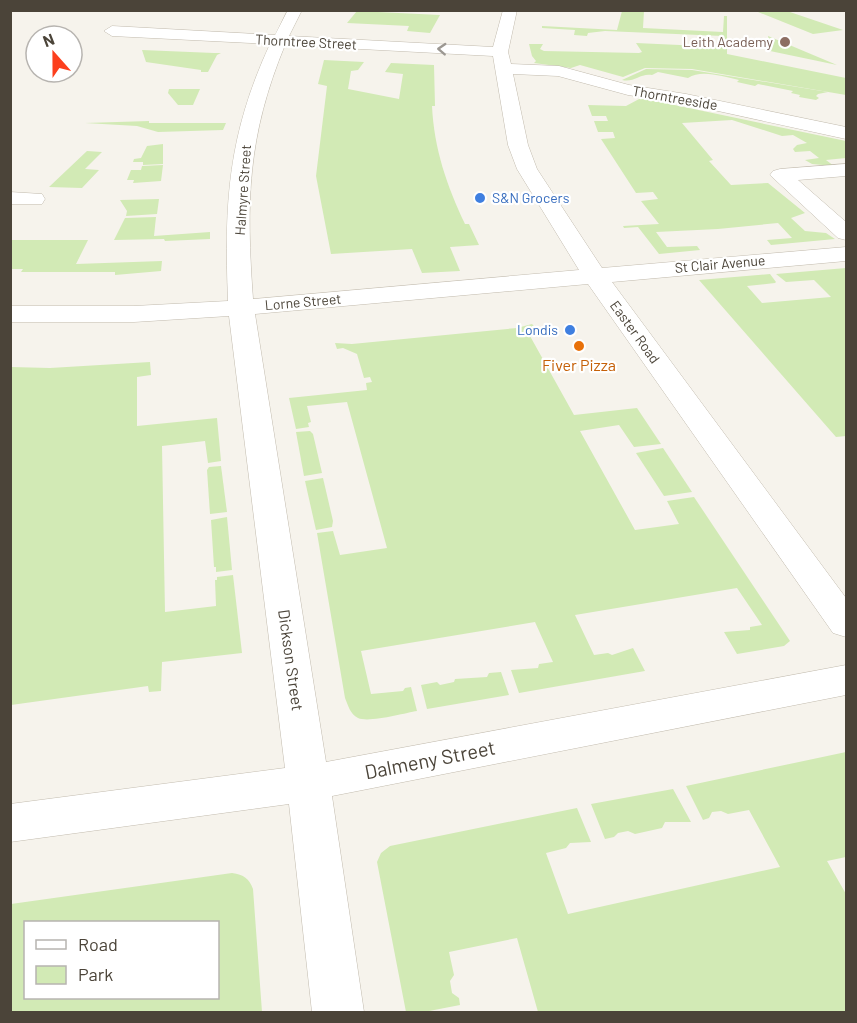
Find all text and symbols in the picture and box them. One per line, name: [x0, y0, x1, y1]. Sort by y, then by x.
north arrow: [24, 24, 84, 84]
text: N: [40, 29, 57, 50]
street label: Thorntree Street: [255, 30, 357, 53]
place label: Leith Academy: [683, 33, 774, 50]
marker: Leith Academy: [778, 35, 792, 49]
one-way arrow: [437, 43, 446, 56]
street label: Thorntreeside: [631, 82, 719, 113]
street label: Halmyre Street: [231, 144, 254, 236]
place label: S&N Grocers: [492, 189, 570, 206]
marker: S&N Grocers: [473, 191, 487, 205]
street label: St Clair Avenue: [674, 251, 766, 276]
street label: Lorne Street: [264, 290, 342, 313]
street label: Easter Road: [607, 297, 664, 366]
place label: Londis: [517, 321, 558, 338]
marker: Londis: [563, 323, 577, 337]
marker: Fiver Pizza: [572, 339, 586, 353]
place label: Fiver Pizza: [542, 355, 616, 374]
street label: Dickson Street: [275, 608, 308, 712]
street label: Dalmeny Street: [362, 735, 497, 783]
legend: [24, 921, 219, 999]
text: Road: [78, 933, 118, 955]
text: Park: [78, 963, 113, 985]

